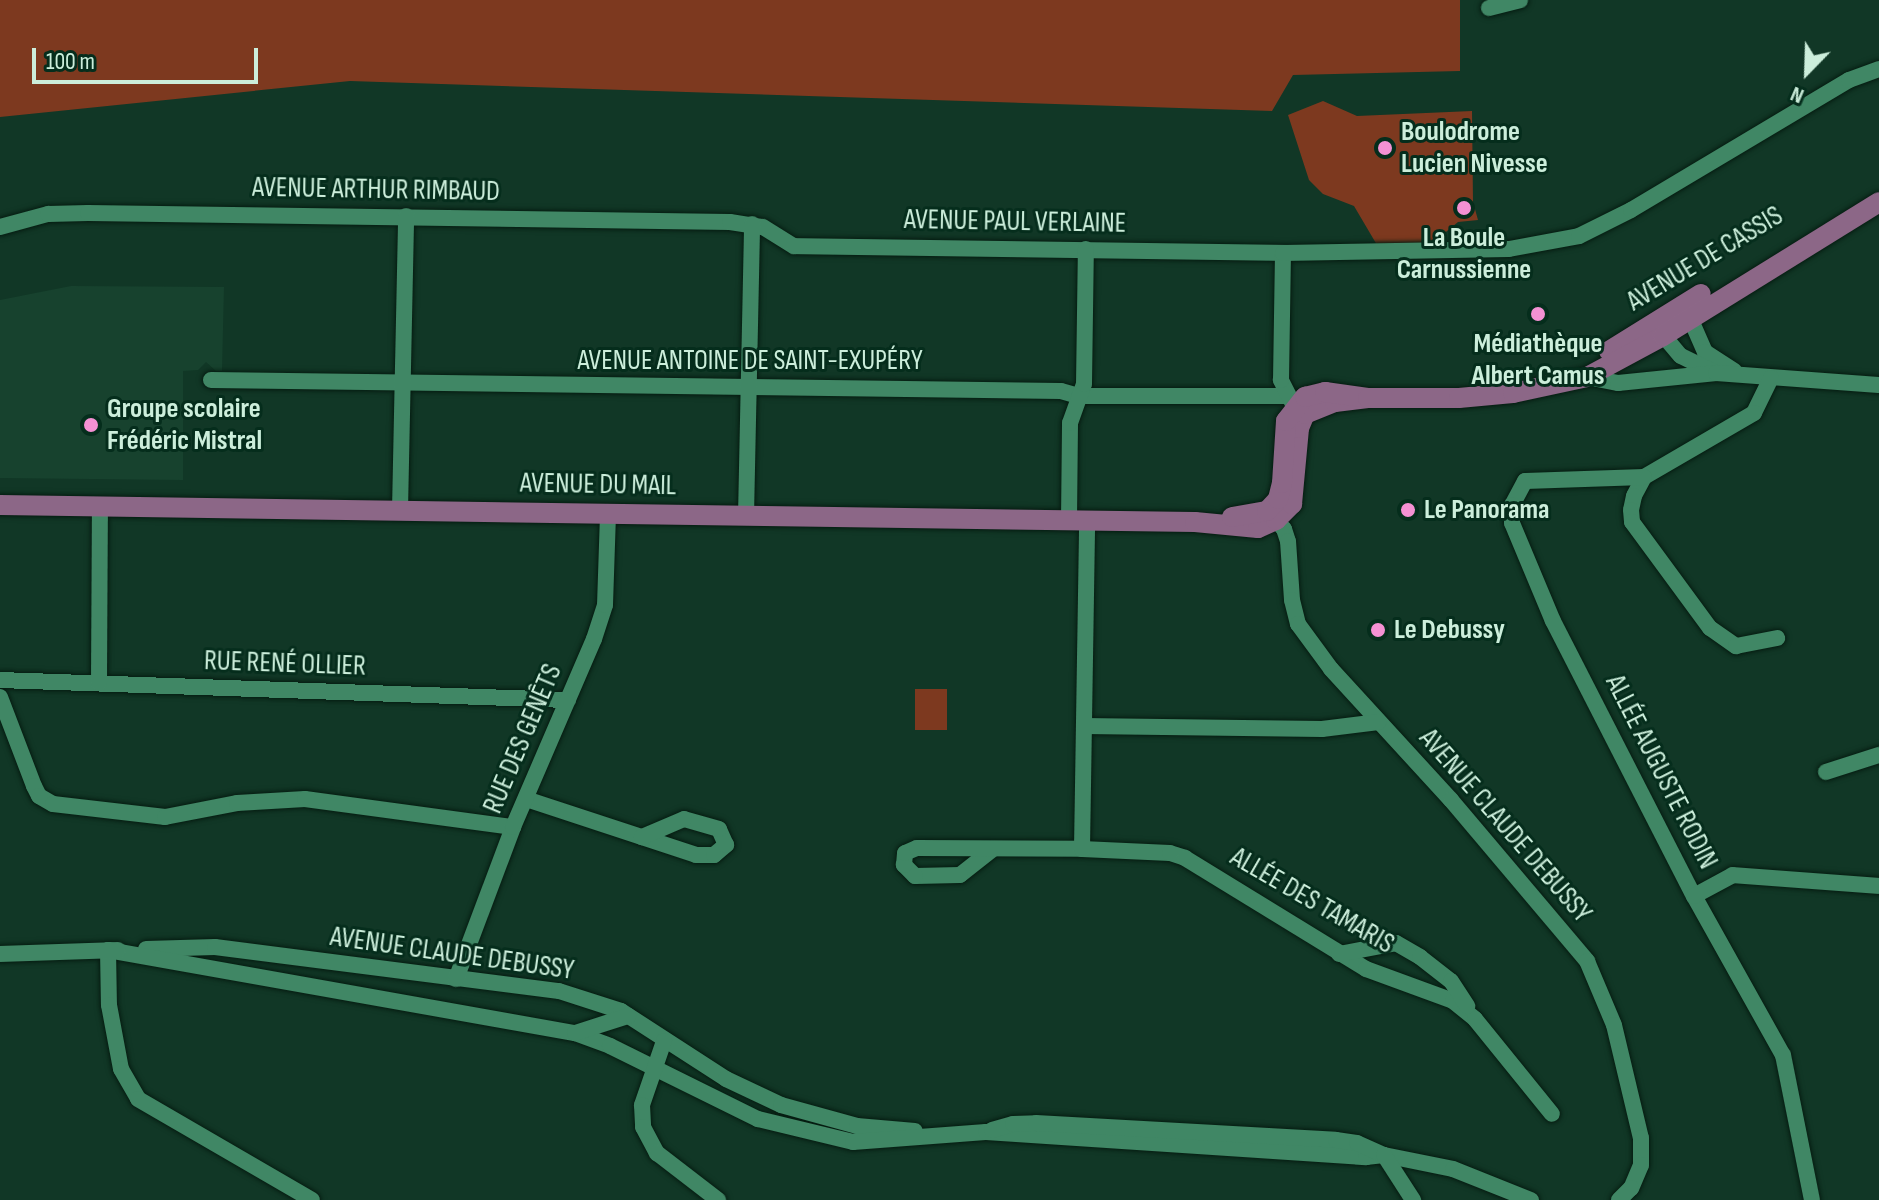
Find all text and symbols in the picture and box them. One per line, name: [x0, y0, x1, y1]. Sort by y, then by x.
scale bar: [36, 32, 262, 82]
north arrow: [1767, 32, 1847, 112]
text: 100 m: [46, 47, 95, 76]
text: N: [1787, 80, 1808, 109]
place label: Boulodrome Lucien Nivesse: [1401, 115, 1548, 181]
marker: Boulodrome Lucien Nivesse: [1376, 139, 1394, 157]
street label: AVENUE ARTHUR RIMBAUD: [252, 171, 500, 209]
marker: La Boule Carnussienne: [1455, 199, 1473, 217]
street label: AVENUE DE CASSIS: [1621, 199, 1789, 319]
street label: AVENUE PAUL VERLAINE: [904, 203, 1126, 241]
place label: La Boule Carnussienne: [1397, 221, 1531, 287]
marker: Médiathèque Albert Camus: [1529, 305, 1547, 323]
place label: Médiathèque Albert Camus: [1471, 327, 1605, 393]
street label: AVENUE ANTOINE DE SAINT-EXUPÉRY: [577, 344, 923, 378]
place label: Groupe scolaire Frédéric Mistral: [107, 392, 262, 458]
marker: Groupe scolaire Frédéric Mistral: [82, 416, 100, 434]
street label: AVENUE DU MAIL: [520, 467, 676, 503]
place label: Le Panorama: [1424, 493, 1549, 527]
marker: Le Panorama: [1399, 501, 1417, 519]
place label: Le Debussy: [1394, 613, 1505, 647]
marker: Le Debussy: [1369, 621, 1387, 639]
street label: RUE RENÉ OLLIER: [203, 644, 367, 684]
street label: RUE DES GENÊTS: [476, 659, 570, 819]
street label: ALLÉE AUGUSTE RODIN: [1598, 669, 1724, 875]
street label: AVENUE CLAUDE DEBUSSY: [1412, 722, 1598, 930]
street label: ALLÉE DES TAMARIS: [1224, 841, 1400, 961]
street label: AVENUE CLAUDE DEBUSSY: [328, 920, 576, 988]

